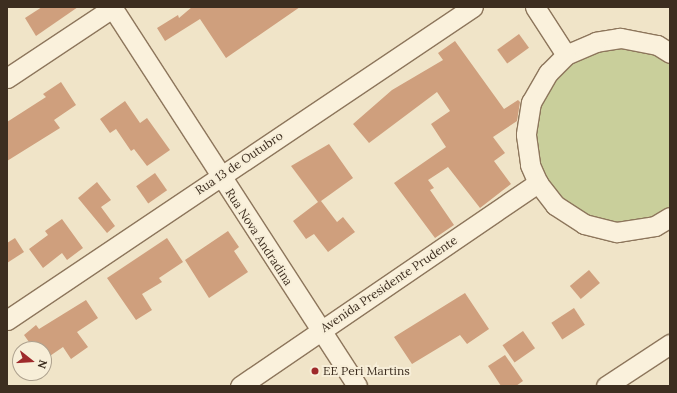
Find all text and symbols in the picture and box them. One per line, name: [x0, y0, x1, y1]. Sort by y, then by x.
street label: Rua 13 de Outubro: [192, 128, 286, 198]
street label: Rua Nova Andradina: [222, 186, 296, 288]
street label: Avenida Presidente Prudente: [318, 233, 460, 335]
north arrow: [12, 341, 52, 381]
text: N: [35, 358, 50, 370]
place label: EE Peri Martins: [323, 364, 410, 378]
marker: EE Peri Martins: [310, 366, 320, 376]

